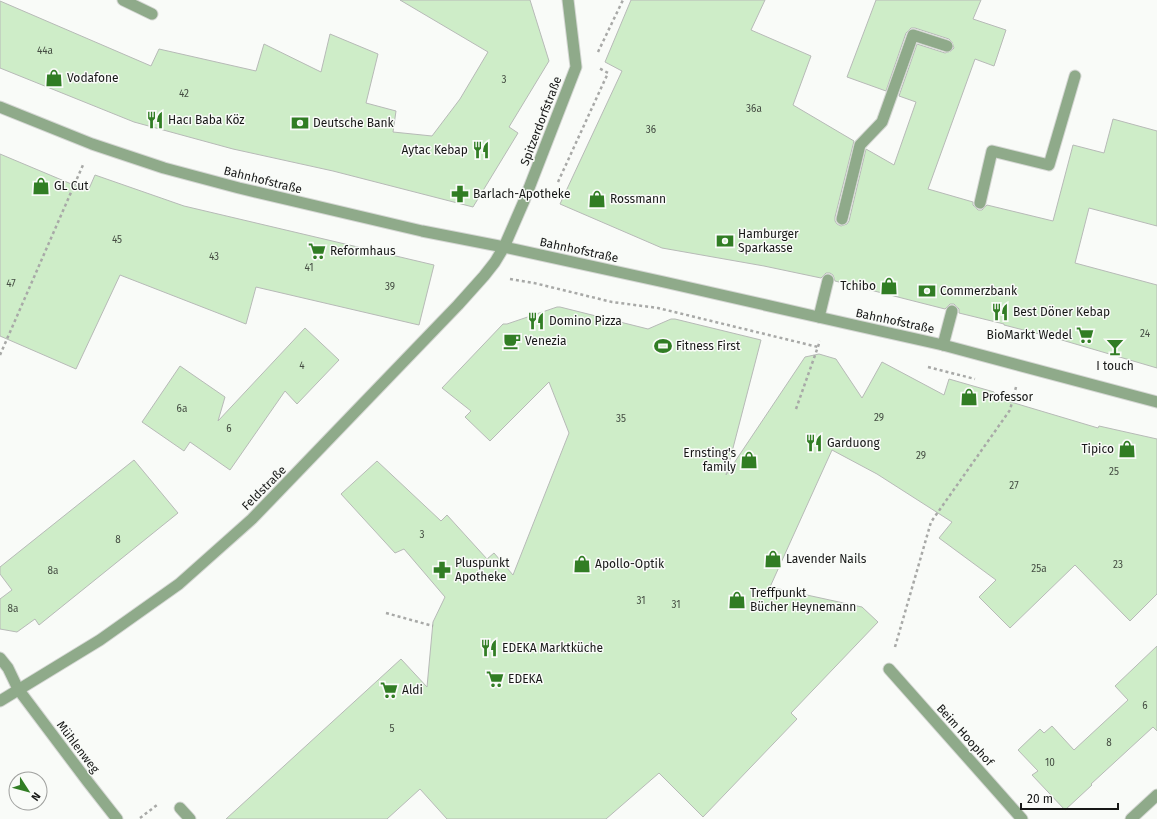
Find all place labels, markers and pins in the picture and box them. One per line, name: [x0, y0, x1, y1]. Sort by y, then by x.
shop icon: Vodafone: [44, 68, 64, 88]
place label: Vodafone: [67, 71, 119, 85]
restaurant icon: Hacı Baba Köz: [145, 110, 165, 130]
place label: Hacı Baba Köz: [168, 113, 245, 127]
bank icon: Deutsche Bank: [290, 113, 310, 133]
place label: Deutsche Bank: [313, 116, 395, 130]
restaurant icon: Aytac Kebap: [471, 140, 491, 160]
place label: Aytac Kebap: [401, 143, 468, 157]
shop icon: GL Cut: [31, 176, 51, 196]
place label: GL Cut: [54, 179, 89, 193]
pharmacy icon: Barlach-Apotheke: [450, 184, 470, 204]
place label: Barlach-Apotheke: [473, 187, 570, 201]
shop icon: Rossmann: [587, 189, 607, 209]
place label: Rossmann: [610, 192, 666, 206]
place label: Hamburger Sparkasse: [738, 227, 799, 255]
bank icon: Hamburger Sparkasse: [715, 231, 735, 251]
supermarket icon: Reformhaus: [307, 241, 327, 261]
place label: Reformhaus: [330, 244, 396, 258]
shop icon: Tchibo: [879, 276, 899, 296]
place label: Tchibo: [840, 279, 876, 293]
bank icon: Commerzbank: [917, 281, 937, 301]
place label: Commerzbank: [940, 284, 1018, 298]
restaurant icon: Best Döner Kebap: [990, 302, 1010, 322]
place label: Best Döner Kebap: [1013, 305, 1110, 319]
restaurant icon: Domino Pizza: [526, 311, 546, 331]
place label: Domino Pizza: [549, 314, 622, 328]
supermarket icon: BioMarkt Wedel: [1075, 325, 1095, 345]
place label: BioMarkt Wedel: [987, 328, 1072, 342]
cafe icon: Venezia: [502, 331, 522, 351]
place label: Venezia: [525, 334, 567, 348]
sports icon: Fitness First: [653, 336, 673, 356]
bar icon: I touch: [1105, 337, 1125, 357]
place label: Fitness First: [676, 339, 741, 353]
place label: I touch: [1096, 359, 1134, 373]
shop icon: Professor: [959, 387, 979, 407]
place label: Professor: [982, 390, 1034, 404]
restaurant icon: Garduong: [804, 433, 824, 453]
place label: Garduong: [827, 436, 881, 450]
shop icon: Tipico: [1117, 439, 1137, 459]
place label: Tipico: [1081, 442, 1114, 456]
place label: Ernsting's family: [683, 446, 736, 474]
shop icon: Ernsting's family: [739, 450, 759, 470]
shop icon: Lavender Nails: [763, 549, 783, 569]
place label: Lavender Nails: [786, 552, 867, 566]
shop icon: Apollo-Optik: [572, 554, 592, 574]
place label: Pluspunkt Apotheke: [455, 556, 510, 584]
place label: Apollo-Optik: [595, 557, 665, 571]
pharmacy icon: Pluspunkt Apotheke: [432, 560, 452, 580]
place label: Treffpunkt Bücher Heynemann: [750, 586, 856, 614]
shop icon: Treffpunkt Bücher Heynemann: [727, 590, 747, 610]
restaurant icon: EDEKA Marktküche: [479, 638, 499, 658]
place label: EDEKA Marktküche: [502, 641, 603, 655]
supermarket icon: EDEKA: [485, 669, 505, 689]
place label: EDEKA: [508, 672, 543, 686]
supermarket icon: Aldi: [379, 680, 399, 700]
place label: Aldi: [402, 683, 423, 697]

